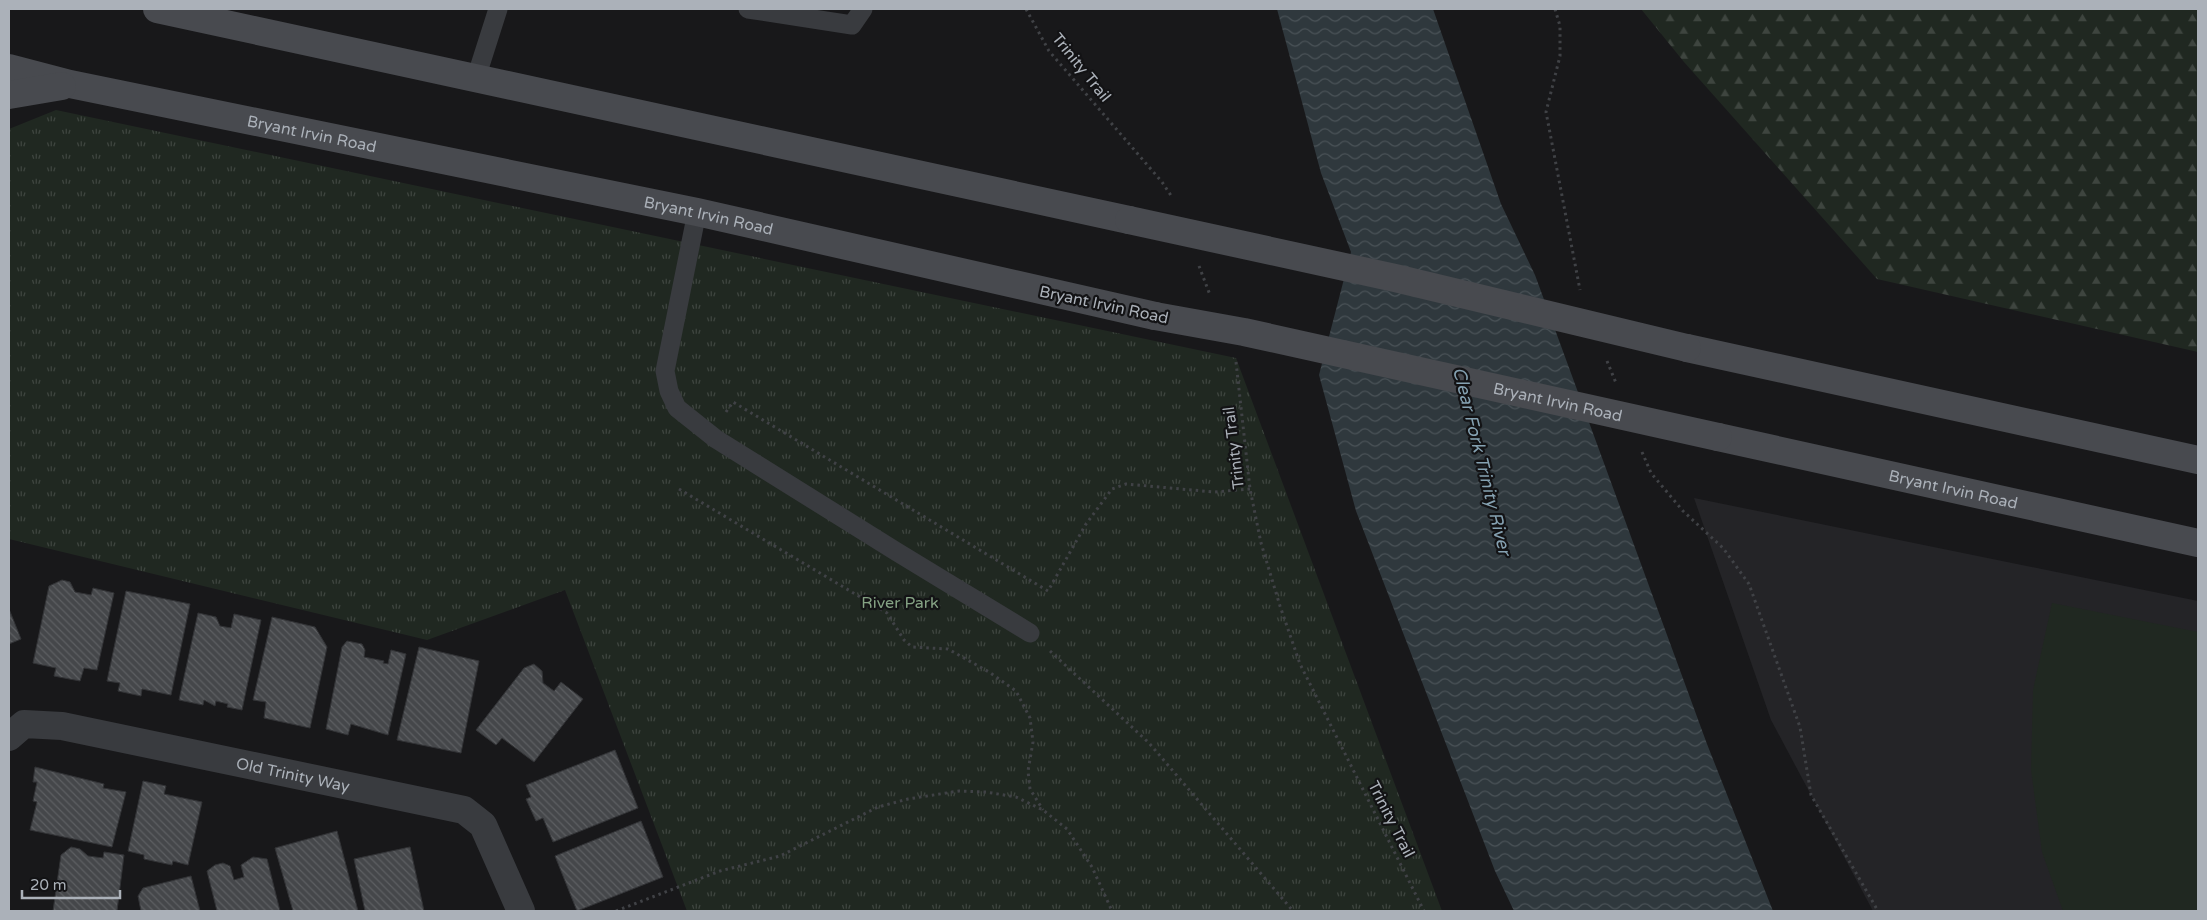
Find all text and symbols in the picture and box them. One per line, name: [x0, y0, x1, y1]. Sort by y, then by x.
street label: Trinity Trail: [1047, 29, 1115, 106]
street label: Bryant Irvin Road: [245, 111, 378, 157]
street label: Bryant Irvin Road: [642, 192, 775, 240]
street label: Bryant Irvin Road: [1037, 282, 1170, 328]
water label: Clear Fork Trinity River: [1448, 365, 1517, 559]
street label: Bryant Irvin Road: [1491, 379, 1624, 427]
street label: Trinity Trail: [1219, 405, 1249, 490]
street label: Bryant Irvin Road: [1887, 466, 2020, 514]
park label: River Park: [861, 593, 939, 613]
street label: Old Trinity Way: [234, 754, 352, 797]
street label: Trinity Trail: [1363, 778, 1419, 861]
scale bar: [22, 868, 120, 900]
text: 20 m: [30, 876, 67, 894]

